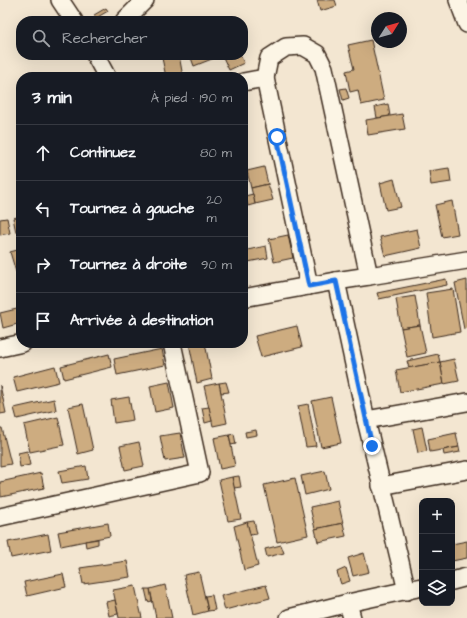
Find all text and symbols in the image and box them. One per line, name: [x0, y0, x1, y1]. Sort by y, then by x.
north arrow: [371, 12, 407, 48]
search box: [16, 16, 248, 60]
icon: search: [30, 27, 52, 49]
text: Rechercher: [62, 28, 147, 49]
text: 3 min: [32, 86, 72, 110]
text: À pied · 190 m: [151, 89, 232, 107]
route start: [268, 128, 286, 146]
icon: ahead: [32, 142, 54, 164]
text: Continuez: [70, 142, 136, 163]
text: 80 m: [200, 144, 232, 162]
text: 20 m: [206, 191, 222, 227]
icon: left: [32, 198, 54, 220]
text: Tournez à gauche: [70, 198, 194, 219]
icon: right: [32, 254, 54, 276]
text: Tournez à droite: [70, 254, 187, 275]
text: 90 m: [201, 256, 232, 274]
icon: arrive: [32, 310, 54, 332]
text: Arrivée à destination: [70, 310, 213, 331]
route end: [363, 437, 381, 455]
map controls: [419, 498, 455, 606]
button: +: [419, 498, 455, 534]
button: −: [419, 534, 455, 570]
button: layers: [419, 570, 455, 606]

